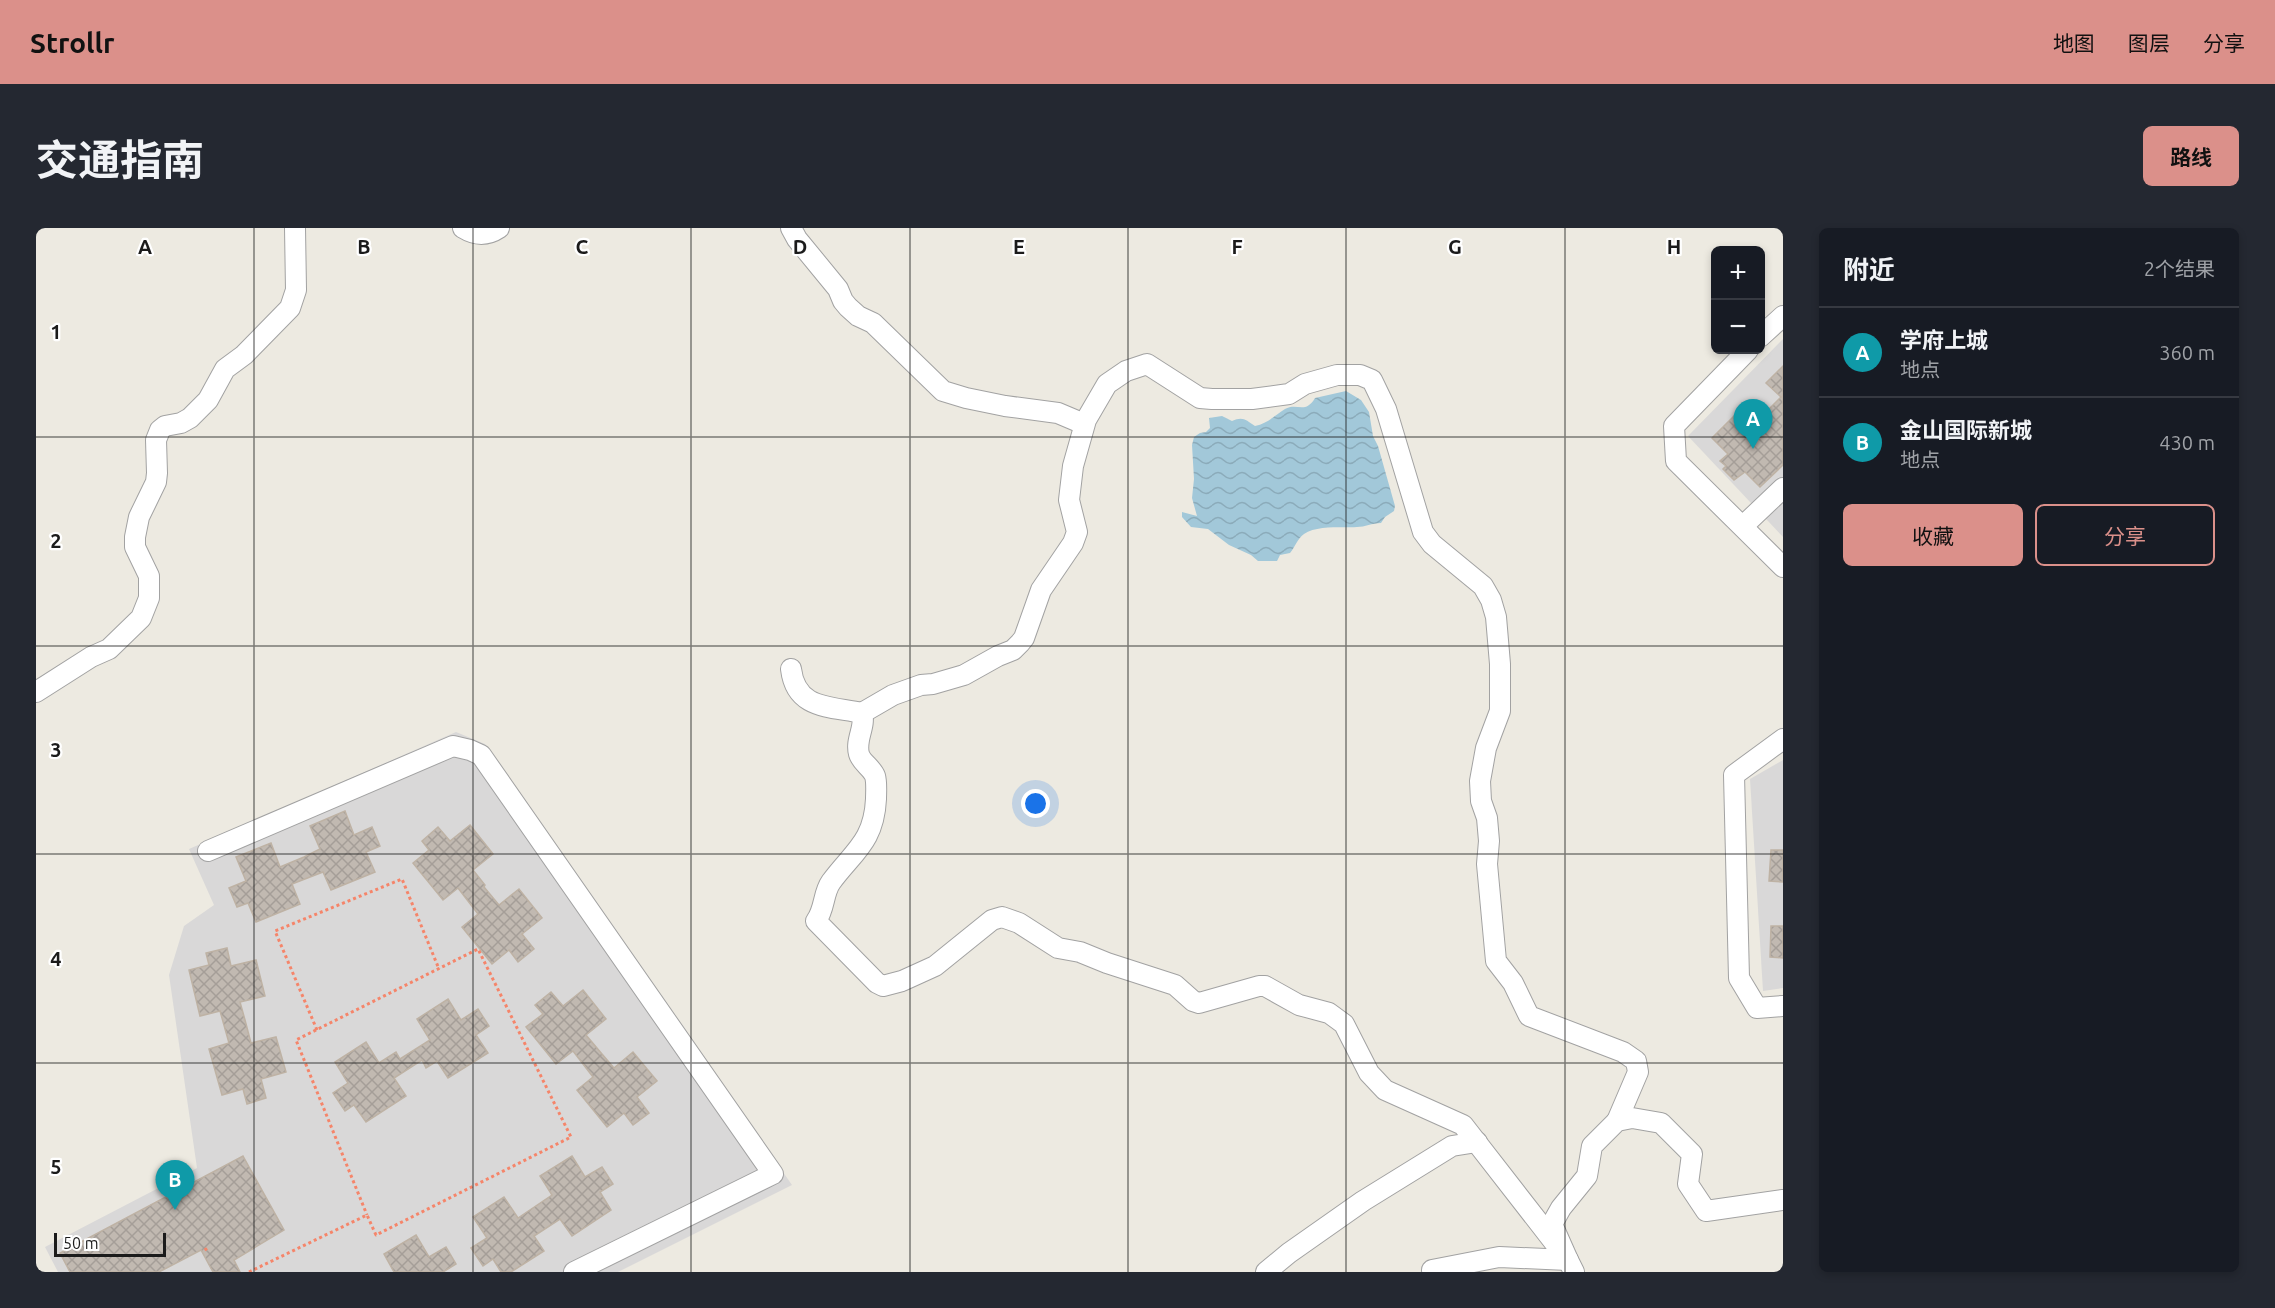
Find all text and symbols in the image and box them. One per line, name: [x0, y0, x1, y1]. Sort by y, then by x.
text: Strollr: [30, 27, 115, 58]
text: 地图: [2053, 31, 2095, 55]
text: 图层: [2128, 31, 2170, 55]
text: 分享: [2203, 31, 2245, 55]
button: 路线: [2143, 126, 2239, 186]
text: 交通指南: [36, 136, 204, 183]
text: A: [138, 235, 152, 258]
text: B: [357, 235, 371, 258]
text: C: [576, 235, 589, 258]
text: D: [793, 235, 807, 258]
text: E: [1013, 235, 1025, 258]
text: F: [1231, 235, 1243, 258]
text: G: [1448, 235, 1462, 258]
text: H: [1667, 235, 1681, 258]
map controls: [1711, 246, 1765, 354]
button: +: [1711, 246, 1765, 300]
text: 附近: [1843, 255, 1895, 284]
text: 2个结果: [2144, 257, 2215, 280]
button: −: [1711, 300, 1765, 354]
text: 1: [50, 320, 62, 343]
text: 学府上城: [1900, 327, 1988, 352]
text: A: [1855, 341, 1870, 364]
text: 360 m: [2159, 341, 2215, 364]
text: 地点: [1900, 358, 1940, 381]
pin: A: [1734, 400, 1772, 449]
text: 金山国际新城: [1900, 417, 2032, 442]
text: B: [1856, 431, 1869, 454]
text: 430 m: [2159, 431, 2215, 454]
text: 地点: [1900, 448, 1940, 471]
button: 收藏: [1843, 504, 2023, 566]
button: 分享: [2035, 504, 2215, 566]
text: 2: [50, 529, 62, 552]
text: 3: [50, 738, 62, 761]
your location: [1021, 789, 1050, 818]
text: 4: [50, 947, 62, 970]
text: 5: [50, 1155, 62, 1178]
pin: B: [156, 1160, 194, 1210]
scale bar: [54, 1230, 166, 1258]
text: 50 m: [63, 1234, 99, 1252]

